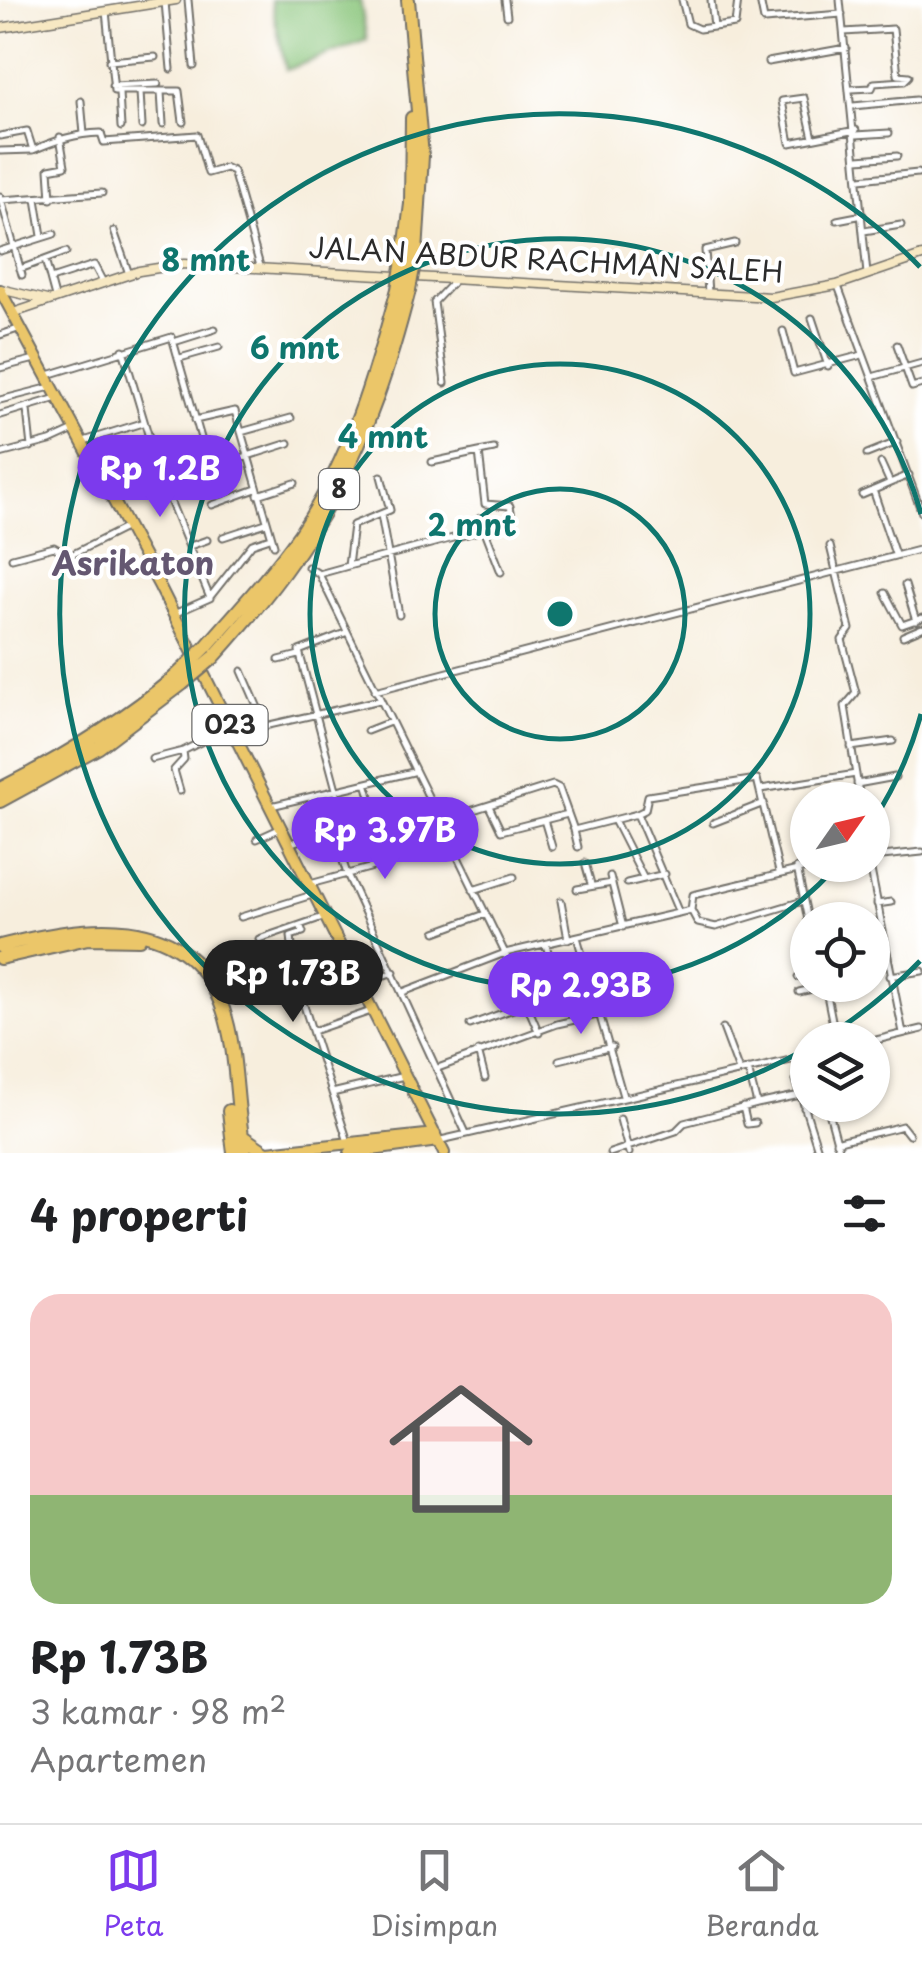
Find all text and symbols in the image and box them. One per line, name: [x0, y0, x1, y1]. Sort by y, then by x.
street label: JALAN ABDUR RACHMAN SALEH: [308, 225, 784, 292]
text: 8 mnt: [161, 236, 251, 281]
text: 6 mnt: [250, 324, 340, 369]
text: 4 mnt: [338, 413, 428, 458]
pin: Rp 1.2B: [68, 435, 252, 520]
text: Rp 1.2B: [99, 443, 221, 491]
road number: 8: [319, 469, 359, 509]
text: 2 mnt: [427, 501, 517, 546]
district label: Asrikaton: [51, 538, 214, 586]
centre of rings: [542, 596, 578, 632]
road number: 023: [192, 705, 268, 745]
north arrow: [790, 782, 890, 882]
map controls: [790, 782, 890, 1122]
pin: Rp 3.97B: [282, 797, 488, 882]
text: Rp 3.97B: [314, 805, 456, 853]
button: locate: [790, 902, 890, 1002]
pin: Rp 1.73B: [190, 940, 396, 1025]
text: Rp 1.73B: [225, 948, 361, 996]
pin: Rp 2.93B: [478, 952, 684, 1037]
text: Rp 2.93B: [510, 960, 652, 1008]
button: layers: [790, 1022, 890, 1122]
text: 4 properti: [30, 1182, 248, 1245]
icon: filters: [837, 1186, 892, 1241]
icon: home: [371, 1359, 551, 1539]
text: Rp 1.73B: [30, 1624, 209, 1687]
text: 3 kamar · 98 m²: [30, 1687, 286, 1735]
text: Apartemen: [30, 1735, 207, 1783]
tab: Peta: [103, 1843, 164, 1946]
tab: Disimpan: [370, 1843, 498, 1946]
tab: Beranda: [705, 1843, 819, 1946]

